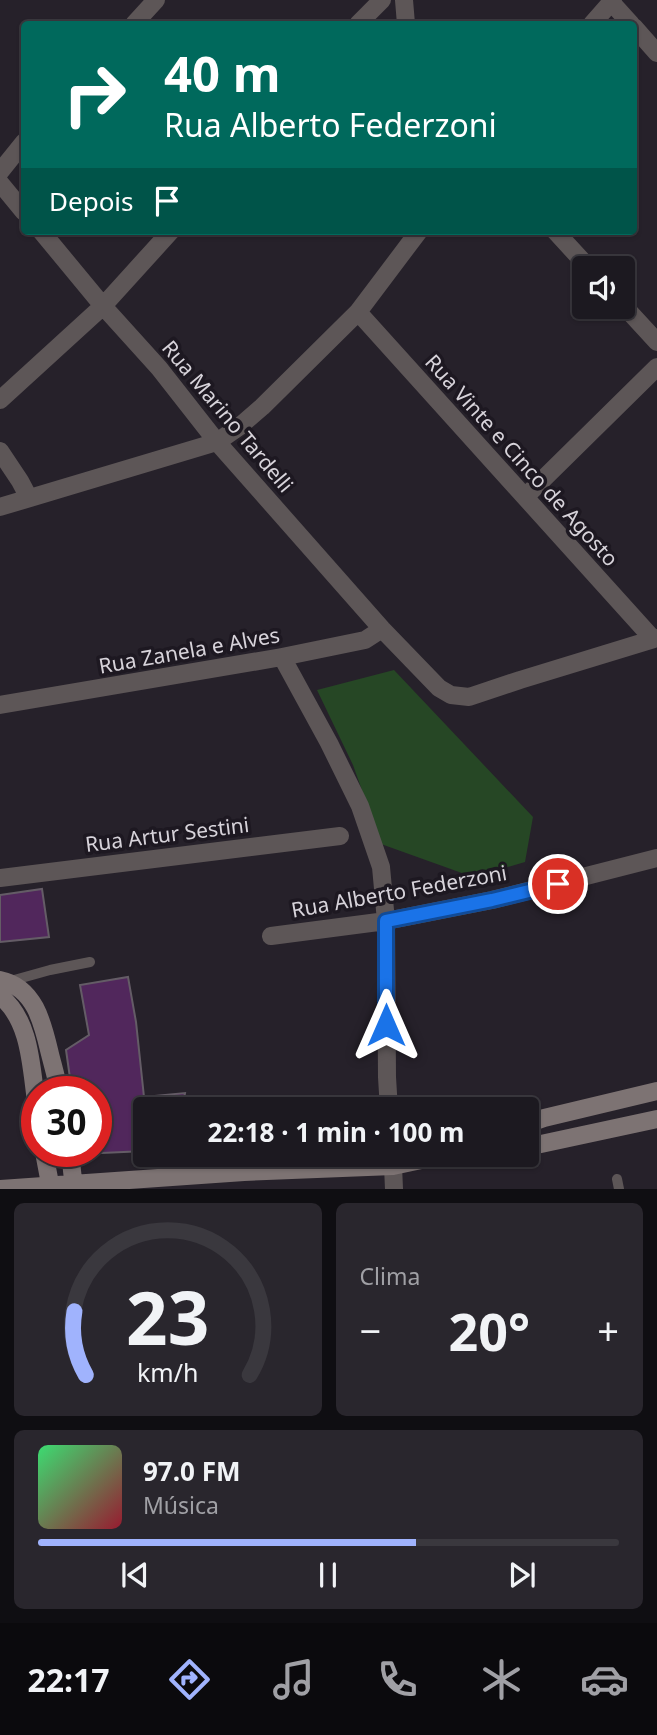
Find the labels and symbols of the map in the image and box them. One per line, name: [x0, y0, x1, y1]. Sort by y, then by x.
street label: Rua Marino Tardelli: [156, 334, 300, 498]
street label: Rua Vinte e Cinco de Agosto: [419, 348, 625, 572]
street label: Rua Zanela e Alves: [96, 620, 282, 680]
street label: Rua Artur Sestini: [83, 810, 251, 858]
pin: [528, 854, 588, 914]
street label: Rua Alberto Federzoni: [289, 858, 509, 924]
position arrow: [349, 988, 423, 1062]
speed limit sign: 30: [21, 1076, 112, 1167]

